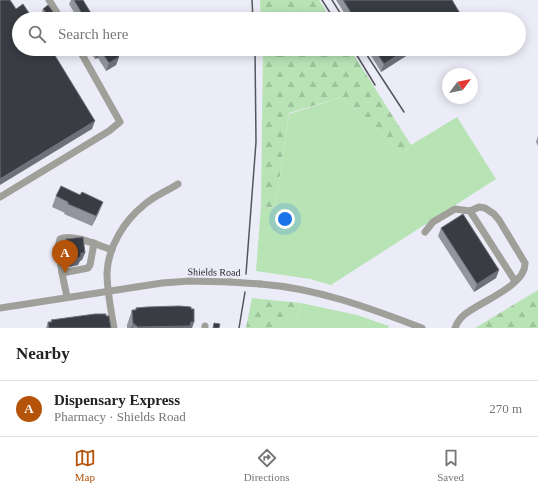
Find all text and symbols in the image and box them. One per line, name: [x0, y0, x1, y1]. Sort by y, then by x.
search box: [12, 12, 526, 56]
icon: search: [26, 23, 48, 45]
text: Search here: [58, 26, 128, 42]
north arrow: [442, 68, 478, 104]
your location: [275, 209, 295, 229]
pin: A: [52, 240, 78, 273]
street label: Shields Road: [187, 266, 241, 278]
text: Nearby: [16, 344, 70, 363]
text: Dispensary Express: [54, 392, 180, 408]
text: A: [24, 401, 34, 416]
text: 270 m: [489, 401, 522, 416]
text: Pharmacy · Shields Road: [54, 409, 186, 424]
tab: Map: [74, 447, 96, 483]
tab: Directions: [244, 447, 289, 483]
tab: Saved: [437, 447, 464, 483]

